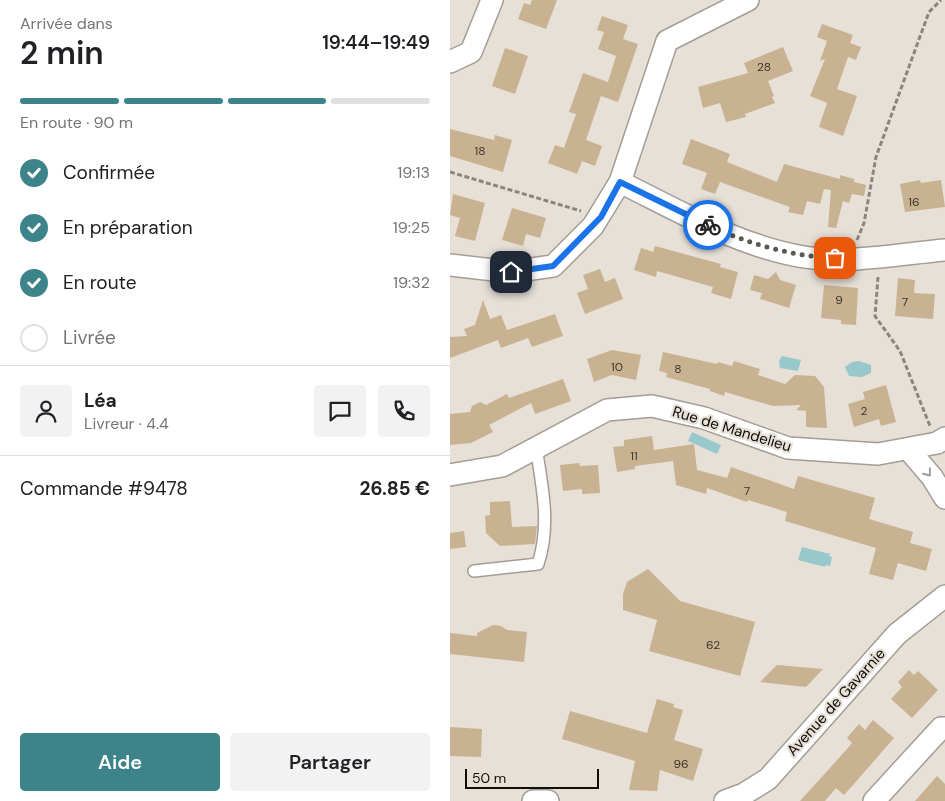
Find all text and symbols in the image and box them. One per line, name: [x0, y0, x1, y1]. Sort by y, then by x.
text: Arrivée dans: [20, 13, 113, 34]
text: 19:44–19:49: [322, 30, 430, 55]
text: 2 min: [20, 32, 104, 74]
house number: 28: [757, 59, 771, 75]
text: En route · 90 m: [20, 112, 133, 133]
house number: 18: [474, 143, 486, 159]
icon: check: [20, 159, 48, 187]
text: Confirmée: [63, 160, 155, 185]
text: 19:13: [397, 162, 430, 183]
house number: 16: [908, 194, 920, 210]
courier: [683, 200, 733, 250]
icon: bike: [694, 211, 722, 239]
icon: check: [20, 214, 48, 242]
text: En préparation: [63, 215, 193, 240]
text: 19:25: [393, 217, 430, 238]
pin: [814, 237, 856, 279]
icon: bag: [821, 244, 849, 272]
pin: [490, 251, 532, 293]
icon: home: [497, 258, 525, 286]
icon: check: [20, 269, 48, 297]
text: En route: [63, 270, 137, 295]
text: 19:32: [393, 272, 430, 293]
house number: 9: [835, 292, 843, 308]
house number: 7: [902, 294, 908, 310]
text: Livrée: [63, 325, 116, 350]
house number: 10: [611, 359, 623, 375]
house number: 8: [674, 361, 682, 377]
button: person: [20, 385, 72, 437]
button: chat: [314, 385, 366, 437]
button: phone: [378, 385, 430, 437]
text: Léa: [84, 388, 117, 413]
street label: Rue de Mandelieu: [670, 401, 794, 457]
house number: 2: [861, 403, 868, 419]
text: Livreur · 4.4: [84, 413, 169, 434]
house number: 11: [630, 448, 638, 464]
one-way arrow: [923, 467, 931, 476]
text: Commande #9478: [20, 476, 188, 501]
text: 26.85 €: [360, 476, 430, 501]
house number: 7: [744, 483, 750, 499]
house number: 62: [706, 637, 720, 653]
street label: Avenue de Gavarnie: [782, 644, 890, 760]
button: Aide: [20, 733, 220, 791]
button: Partager: [230, 733, 430, 791]
house number: 96: [673, 756, 689, 772]
scale bar: [465, 766, 599, 789]
text: 50 m: [472, 769, 506, 787]

